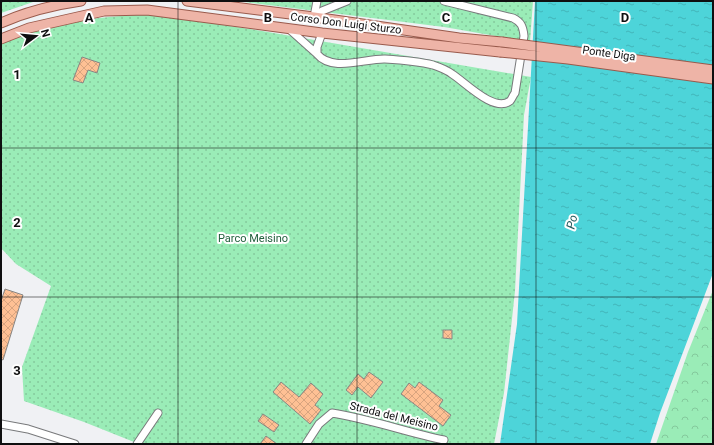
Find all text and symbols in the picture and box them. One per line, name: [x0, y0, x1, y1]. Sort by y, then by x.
text: A: [85, 10, 94, 25]
text: B: [264, 10, 272, 25]
street label: Corso Don Luigi Sturzo: [290, 10, 402, 37]
text: C: [442, 10, 451, 25]
text: D: [621, 10, 629, 25]
north arrow: [16, 16, 56, 56]
text: N: [38, 28, 53, 39]
street label: Ponte Diga: [582, 43, 636, 64]
text: 1: [13, 67, 21, 82]
water label: Po: [564, 213, 580, 230]
text: 2: [13, 215, 21, 230]
park label: Parco Meisino: [218, 232, 288, 245]
text: 3: [13, 363, 21, 378]
street label: Strada del Meisino: [348, 399, 440, 434]

